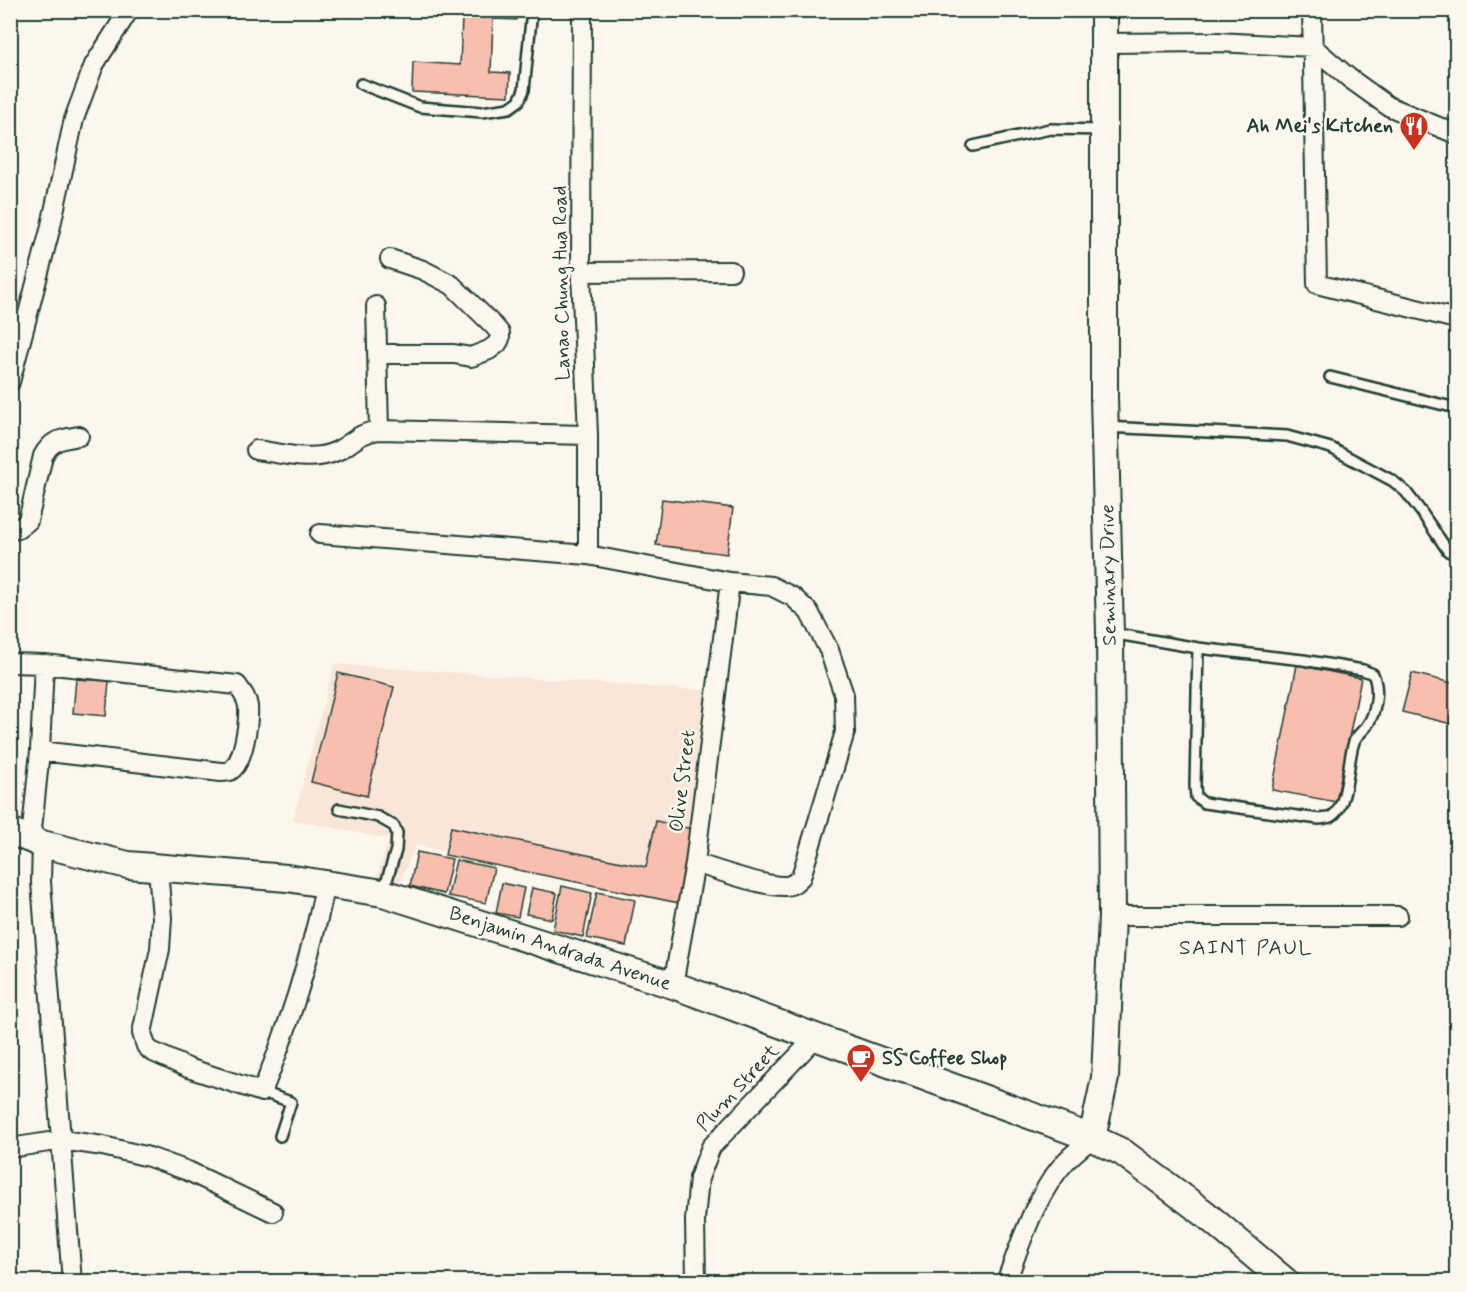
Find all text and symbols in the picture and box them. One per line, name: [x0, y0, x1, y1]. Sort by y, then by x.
restaurant icon: Ah Mei's Kitchen: [1398, 110, 1430, 152]
place label: Ah Mei's Kitchen: [1247, 113, 1393, 140]
street label: Lanao Chung Hua Road: [547, 185, 577, 381]
street label: Seminary Drive: [1094, 504, 1124, 646]
street label: Olive Street: [663, 728, 703, 834]
street label: Benjamin Andrada Avenue: [445, 900, 675, 998]
district label: SAINT PAUL: [1179, 934, 1313, 962]
street label: Plum Street: [690, 1038, 786, 1138]
cafe icon: SS Coffee Shop: [845, 1042, 877, 1084]
place label: SS Coffee Shop: [882, 1045, 1007, 1072]

